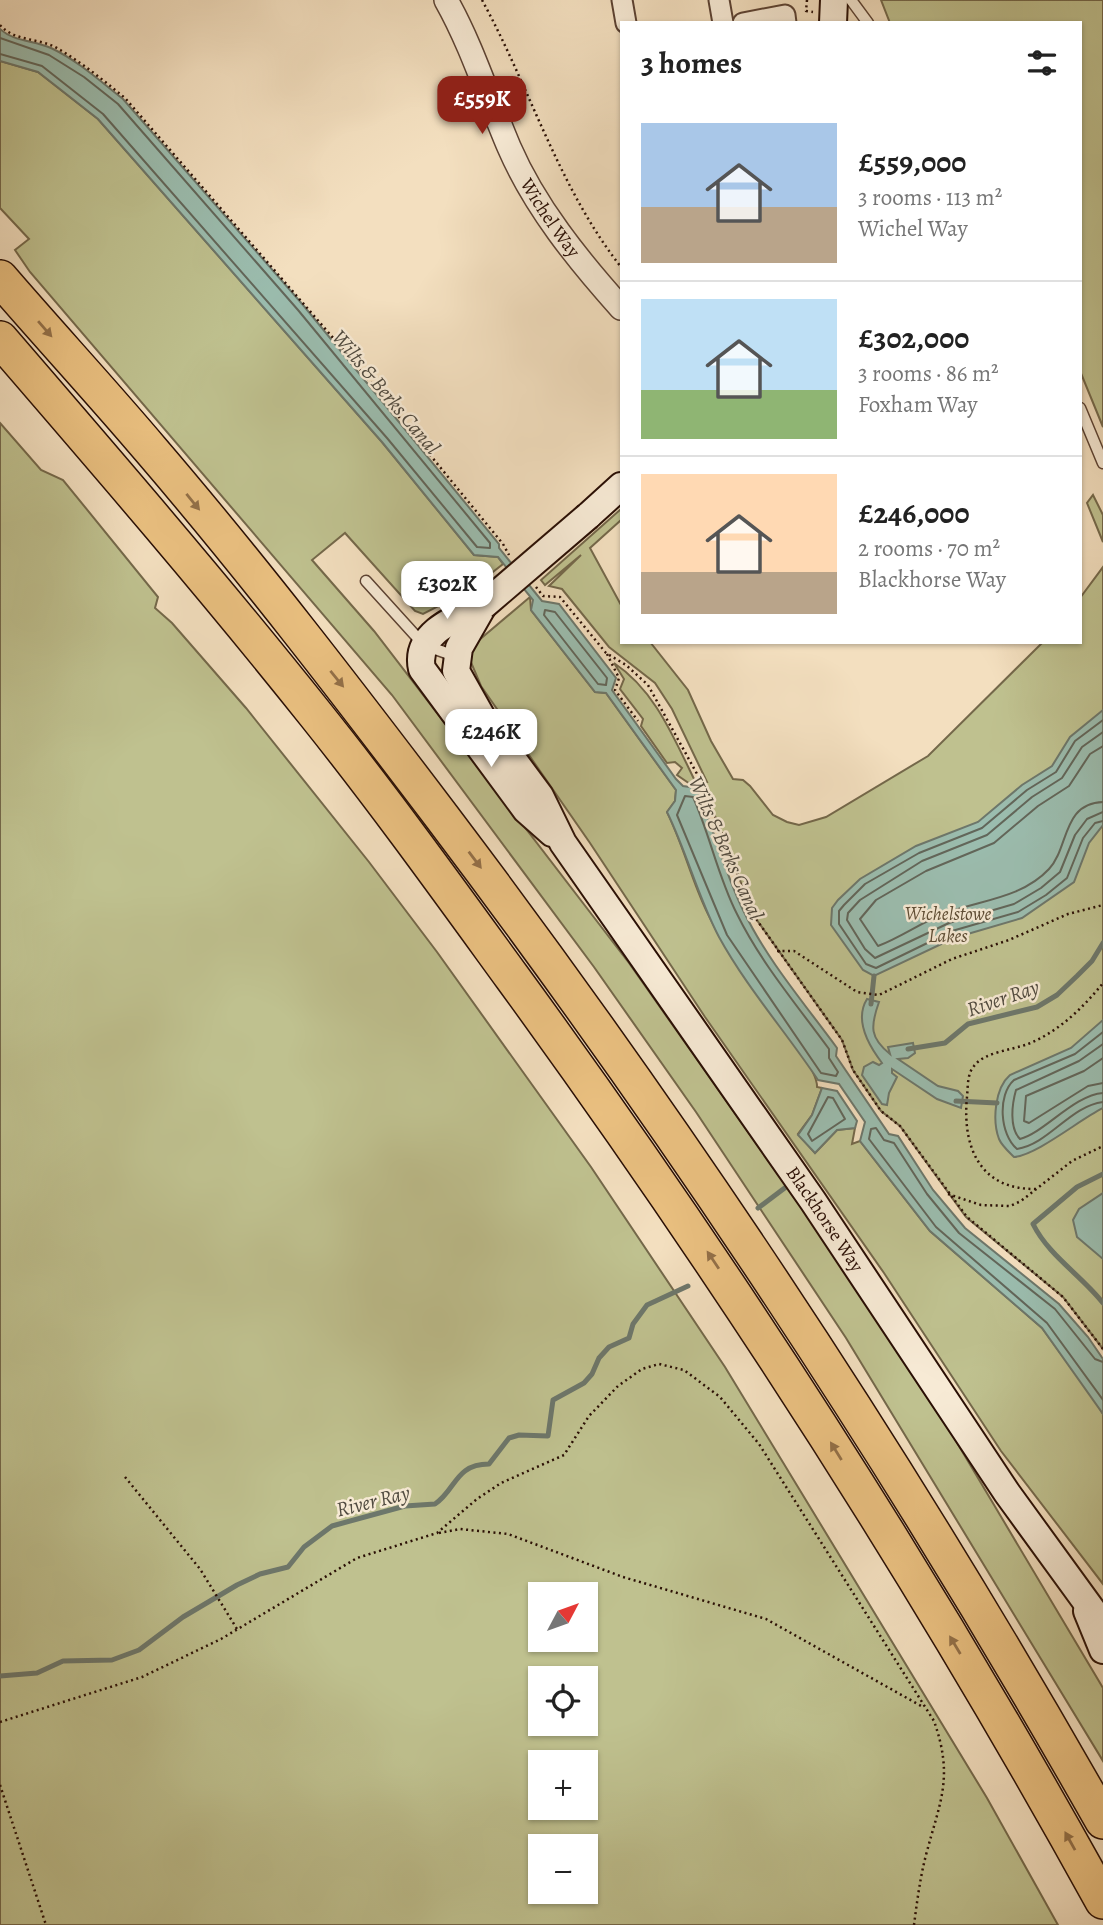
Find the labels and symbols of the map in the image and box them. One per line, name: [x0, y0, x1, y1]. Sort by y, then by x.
pin: £559K: [433, 76, 531, 136]
street label: Wichel Way: [513, 173, 587, 263]
one-way arrow: [37, 321, 52, 338]
water label: Wilts & Berks Canal: [326, 324, 447, 461]
one-way arrow: [186, 492, 201, 510]
pin: £302K: [398, 562, 496, 621]
one-way arrow: [329, 669, 344, 687]
pin: £246K: [442, 710, 540, 769]
water label: Wilts & Berks Canal: [682, 772, 771, 925]
one-way arrow: [467, 850, 482, 868]
park label: Wichelstowe Lakes: [905, 901, 991, 949]
water label: River Ray: [963, 973, 1043, 1023]
street label: Blackhorse Way: [780, 1161, 870, 1278]
one-way arrow: [706, 1250, 719, 1269]
one-way arrow: [829, 1441, 842, 1460]
water label: River Ray: [333, 1478, 413, 1524]
north arrow: [528, 1582, 598, 1652]
one-way arrow: [949, 1635, 961, 1654]
one-way arrow: [1064, 1831, 1076, 1851]

